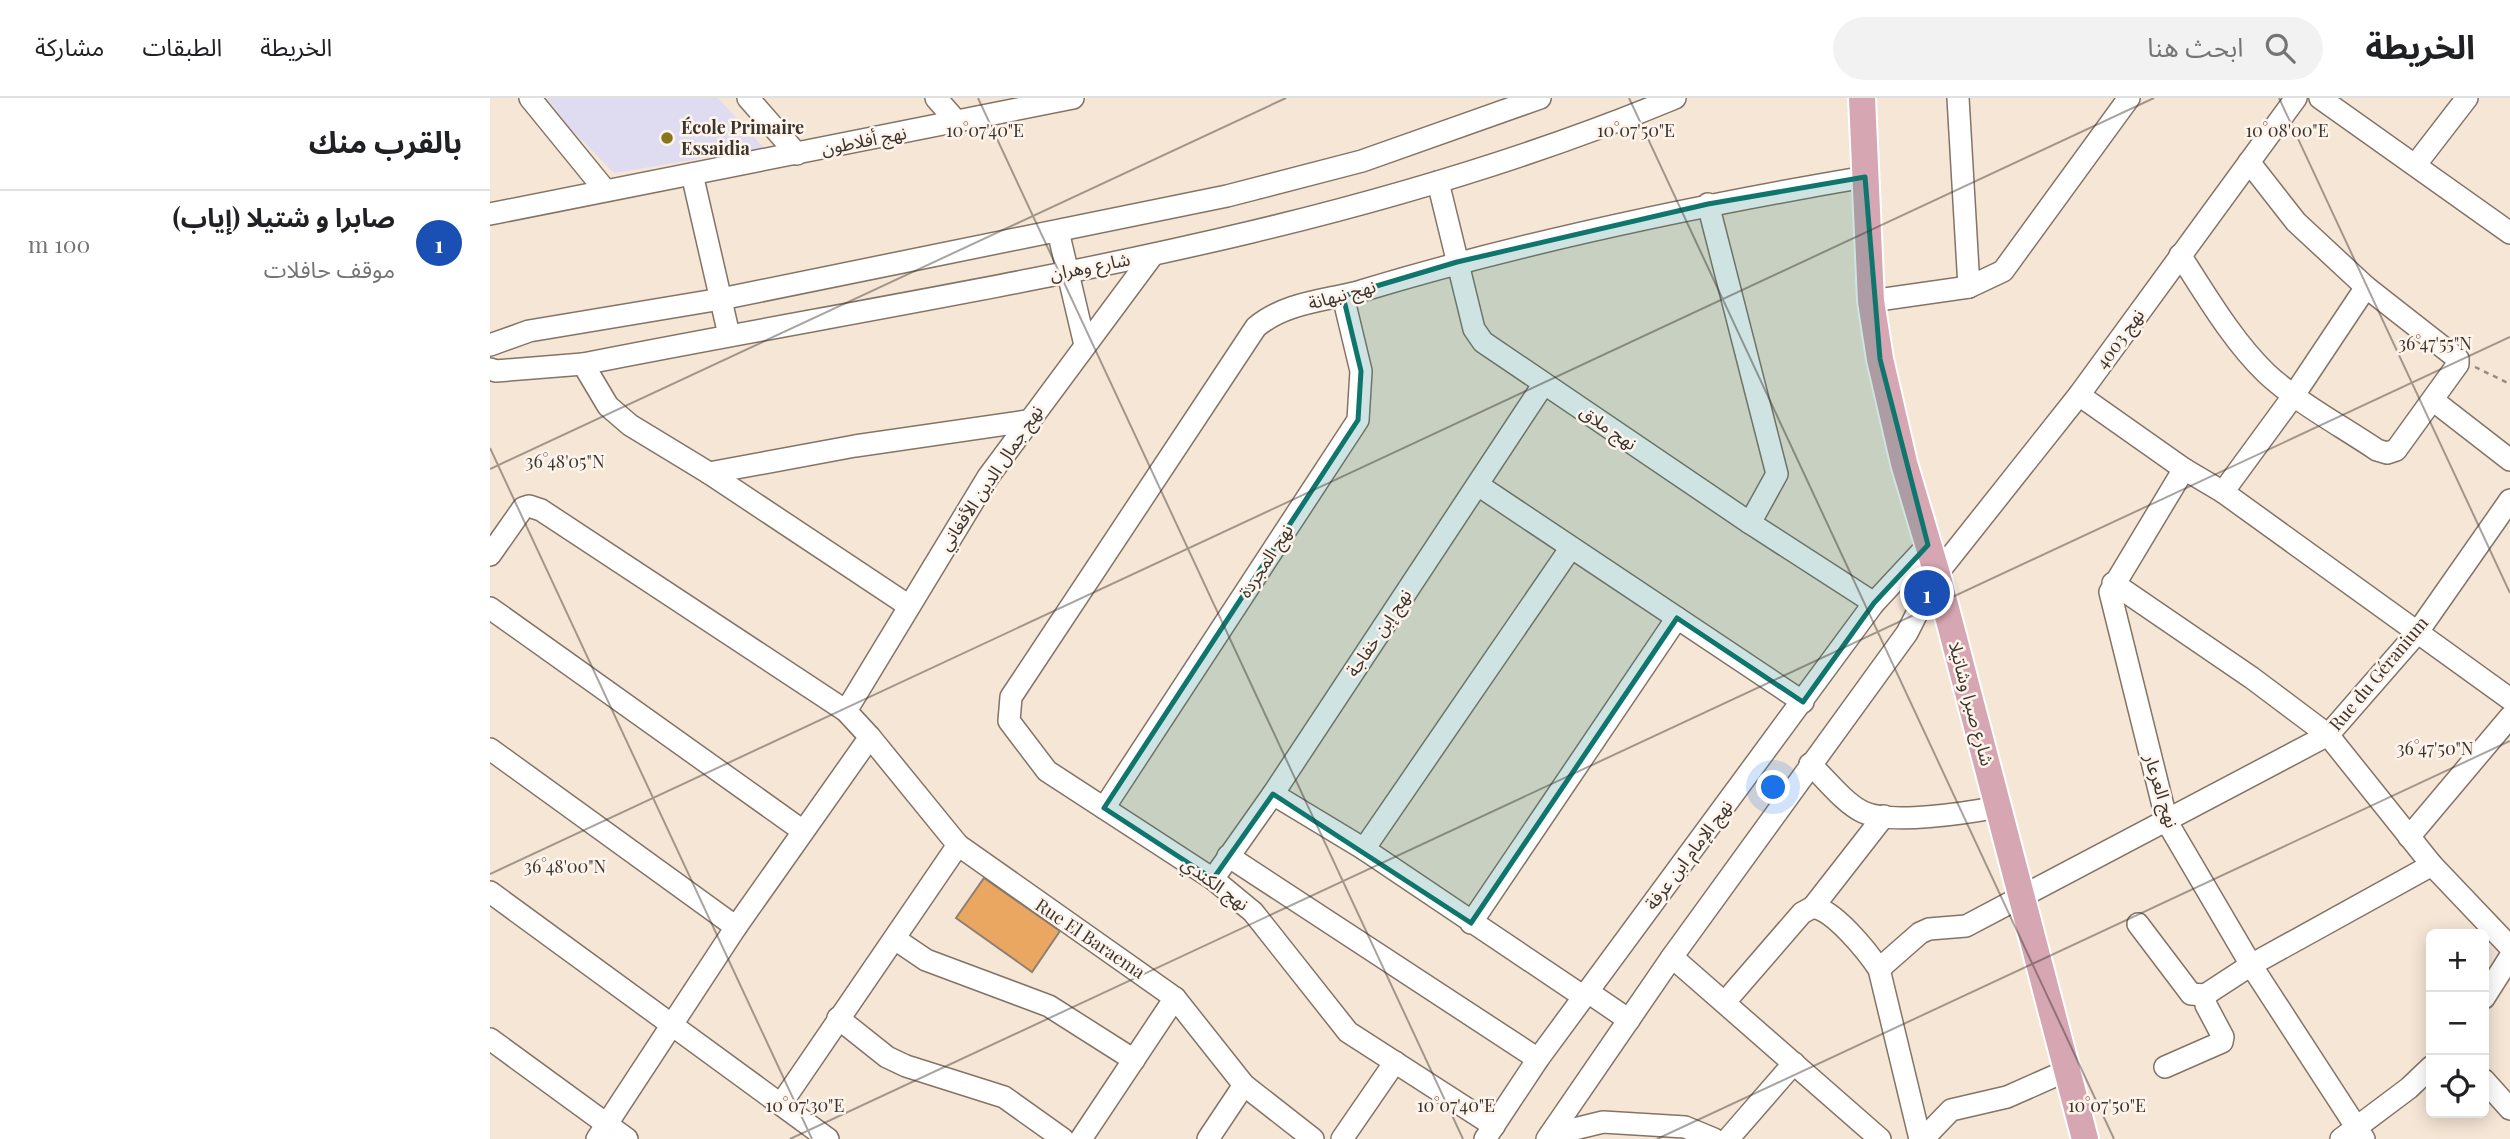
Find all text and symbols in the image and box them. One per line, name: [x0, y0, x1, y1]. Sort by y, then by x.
search box: [1833, 17, 2323, 80]
text: الخريطة: [2365, 23, 2475, 67]
text: ابحث هنا: [2147, 29, 2243, 64]
icon: search: [2261, 29, 2299, 67]
text: مشاركة: [35, 30, 104, 62]
text: الطبقات: [142, 30, 222, 62]
text: الخريطة: [260, 30, 332, 62]
place label: École Primaire Essaidia: [681, 115, 804, 160]
text: 10°07'40"E: [946, 118, 1024, 142]
text: 10°07'50"E: [1597, 118, 1675, 142]
text: 10°08'00"E: [2245, 118, 2329, 142]
street label: نهج أفلاطون: [819, 120, 909, 162]
text: بالقرب منك: [309, 121, 462, 161]
marker: École Primaire Essaidia: [659, 130, 675, 146]
text: صابرا و شتيلا (إياب): [172, 199, 395, 234]
text: 100 m: [28, 228, 90, 259]
text: 1: [435, 228, 443, 259]
street label: شارع وهران: [1048, 246, 1133, 288]
text: موقف حافلات: [264, 253, 395, 284]
street label: نهج نبهانة: [1305, 273, 1379, 317]
street label: نهج 4003: [2089, 304, 2151, 374]
text: 36°47'55"N: [2398, 331, 2472, 355]
street label: نهج ملاق: [1574, 399, 1642, 457]
street label: نهج جمال الدين الأفغاني: [933, 400, 1050, 556]
text: 36°48'05"N: [525, 449, 605, 473]
street label: نهج المجردة: [1232, 519, 1300, 603]
pin: 1: [1904, 567, 1950, 619]
street label: نهج إبن خفاجة: [1340, 584, 1418, 682]
street label: Rue du Géranium: [2323, 611, 2433, 736]
street label: شارع صبرا وشاتيلا: [1941, 639, 2000, 769]
text: 36°47'50"N: [2396, 736, 2474, 760]
street label: نهج العرعار: [2137, 750, 2185, 831]
your location: [1756, 770, 1790, 804]
street label: نهج الإمام ابن عرفة: [1639, 794, 1740, 916]
street label: نهج الكندي: [1176, 851, 1254, 917]
text: 36°48'00"N: [524, 854, 606, 878]
street label: Rue El Baraema: [1031, 893, 1150, 984]
map controls: [2426, 929, 2489, 1118]
button: +: [2426, 929, 2489, 992]
button: −: [2426, 992, 2489, 1055]
button: locate: [2426, 1055, 2489, 1118]
text: 10°07'30"E: [766, 1093, 844, 1117]
text: 10°07'40"E: [1417, 1093, 1495, 1117]
text: 10°07'50"E: [2068, 1093, 2146, 1117]

